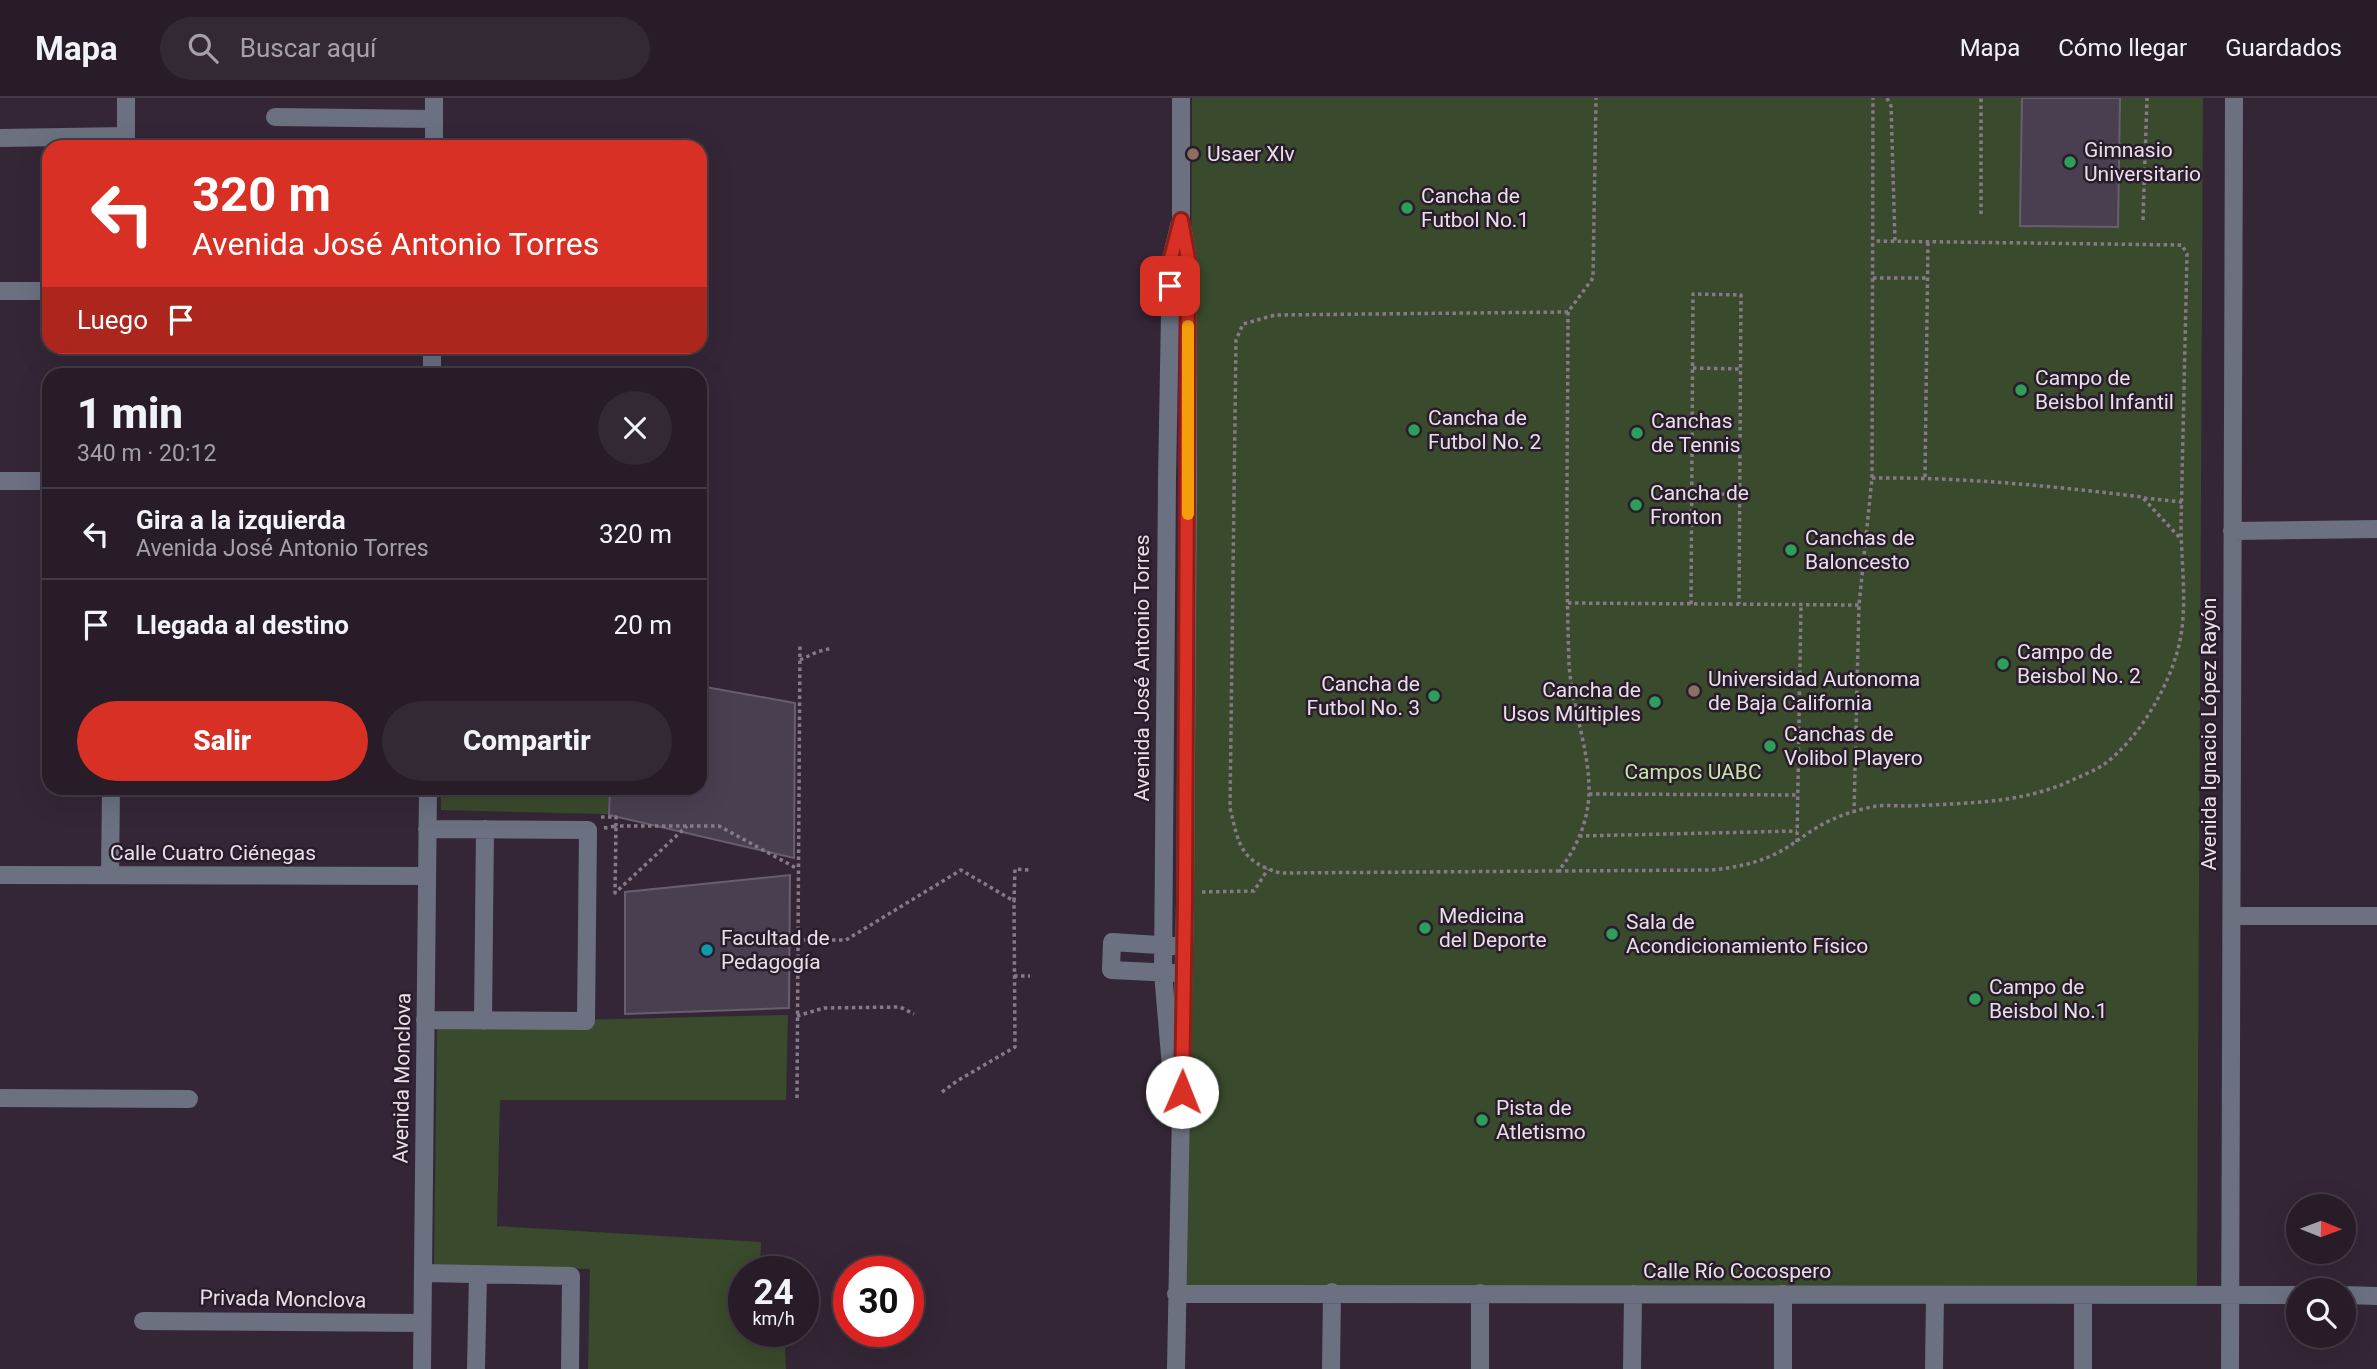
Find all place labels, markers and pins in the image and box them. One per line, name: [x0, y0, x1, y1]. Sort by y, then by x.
place label: Gimnasio Universitario: [2084, 138, 2201, 186]
place label: Usaer Xlv: [1207, 142, 1295, 166]
marker: Usaer Xlv: [1185, 146, 1201, 162]
marker: Gimnasio Universitario: [2062, 154, 2078, 170]
place label: Cancha de Futbol No.1: [1421, 184, 1529, 232]
marker: Cancha de Futbol No.1: [1399, 200, 1415, 216]
pin: [1140, 256, 1200, 316]
place label: Campo de Beisbol Infantil: [2035, 366, 2174, 414]
marker: Campo de Beisbol Infantil: [2013, 382, 2029, 398]
place label: Cancha de Futbol No. 2: [1428, 406, 1542, 454]
place label: Canchas de Tennis: [1651, 409, 1741, 457]
marker: Cancha de Futbol No. 2: [1406, 422, 1422, 438]
marker: Canchas de Tennis: [1629, 425, 1645, 441]
place label: Cancha de Fronton: [1650, 481, 1749, 529]
marker: Cancha de Fronton: [1628, 497, 1644, 513]
place label: Canchas de Baloncesto: [1805, 526, 1915, 574]
marker: Canchas de Baloncesto: [1783, 542, 1799, 558]
place label: Campo de Beisbol No. 2: [2017, 640, 2141, 688]
marker: Campo de Beisbol No. 2: [1995, 656, 2011, 672]
place label: Universidad Autonoma de Baja California: [1708, 667, 1920, 715]
place label: Cancha de Futbol No. 3: [1307, 672, 1420, 720]
place label: Cancha de Usos Múltiples: [1503, 678, 1641, 726]
marker: Universidad Autonoma de Baja California: [1686, 683, 1702, 699]
marker: Cancha de Futbol No. 3: [1426, 688, 1442, 704]
marker: Cancha de Usos Múltiples: [1647, 694, 1663, 710]
place label: Canchas de Volibol Playero: [1784, 722, 1923, 770]
marker: Canchas de Volibol Playero: [1762, 738, 1778, 754]
place label: Medicina del Deporte: [1439, 904, 1547, 952]
place label: Sala de Acondicionamiento Físico: [1626, 910, 1868, 958]
marker: Medicina del Deporte: [1417, 920, 1433, 936]
place label: Facultad de Pedagogía: [721, 926, 830, 974]
marker: Sala de Acondicionamiento Físico: [1604, 926, 1620, 942]
marker: Facultad de Pedagogía: [699, 942, 715, 958]
place label: Campo de Beisbol No.1: [1989, 975, 2108, 1023]
marker: Campo de Beisbol No.1: [1967, 991, 1983, 1007]
place label: Pista de Atletismo: [1496, 1096, 1586, 1144]
marker: Pista de Atletismo: [1474, 1112, 1490, 1128]

